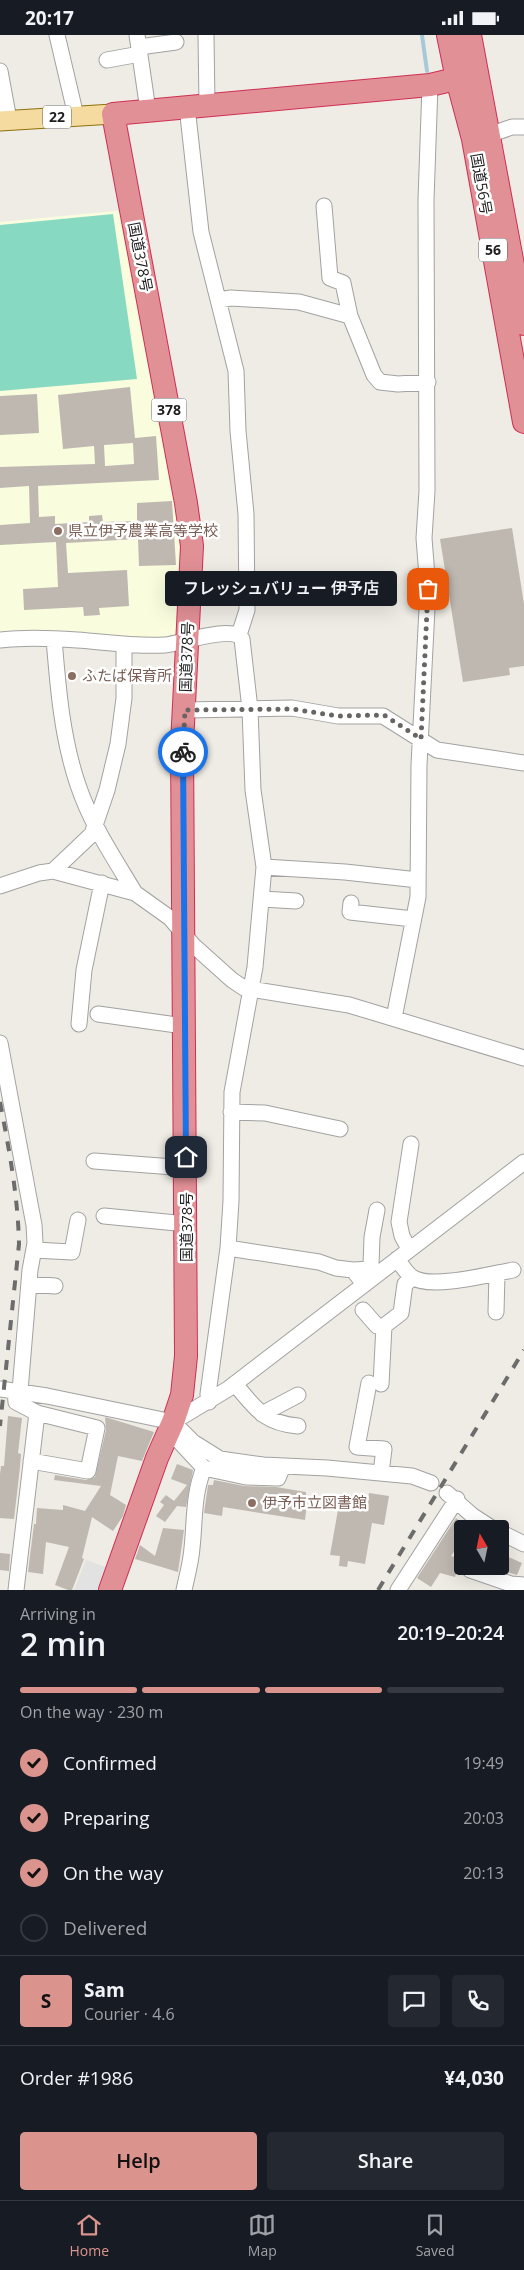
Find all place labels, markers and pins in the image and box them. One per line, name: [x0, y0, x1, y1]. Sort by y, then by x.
place label: 県立伊予農業高等学校: [68, 520, 218, 540]
marker: 県立伊予農業高等学校: [52, 525, 64, 537]
pin: [407, 568, 449, 610]
callout: フレッシュバリュー 伊予店: [165, 571, 398, 607]
place label: ふたば保育所: [82, 665, 172, 685]
marker: ふたば保育所: [66, 670, 78, 682]
pin: [165, 1136, 207, 1178]
place label: 伊予市立図書館: [262, 1492, 367, 1512]
marker: 伊予市立図書館: [246, 1497, 258, 1509]

